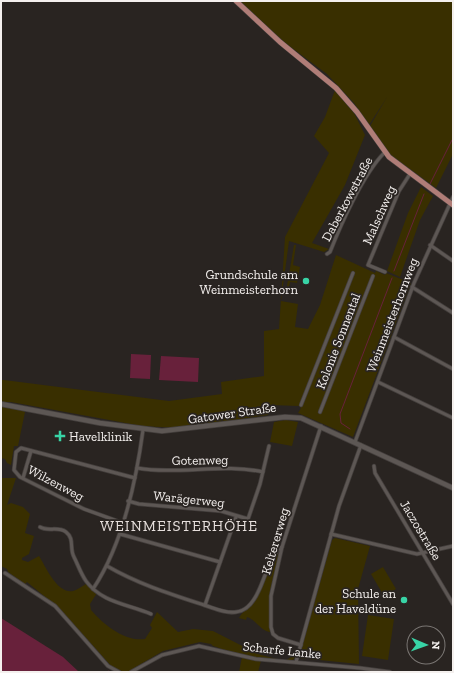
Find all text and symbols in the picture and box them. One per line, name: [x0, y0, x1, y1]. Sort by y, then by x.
street label: Daberkowstraße: [318, 154, 376, 244]
street label: Malschweg: [359, 183, 399, 247]
street label: Weinmeisterhornweg: [363, 256, 421, 374]
place label: Grundschule am Weinmeisterhorn: [199, 267, 299, 297]
marker: Grundschule am Weinmeisterhorn: [301, 276, 311, 286]
street label: Kolonie Sonnental: [313, 290, 363, 391]
street label: Gatower Straße: [187, 399, 277, 427]
place label: Havelklinik: [69, 429, 133, 444]
marker: Havelklinik: [54, 430, 66, 442]
street label: Gotenweg: [171, 452, 229, 468]
street label: Wilzenweg: [25, 462, 87, 504]
street label: Warägerweg: [153, 488, 225, 510]
street label: Jaczostraße: [397, 497, 445, 563]
street label: Keltererweg: [258, 506, 292, 576]
district label: WEINMEISTERHÖHE: [100, 517, 258, 535]
place label: Schule an der Haveldüne: [315, 586, 397, 616]
marker: Schule an der Haveldüne: [399, 595, 409, 605]
north arrow: [406, 625, 446, 665]
street label: Scharfe Lanke: [242, 638, 322, 662]
text: N: [429, 641, 442, 650]

